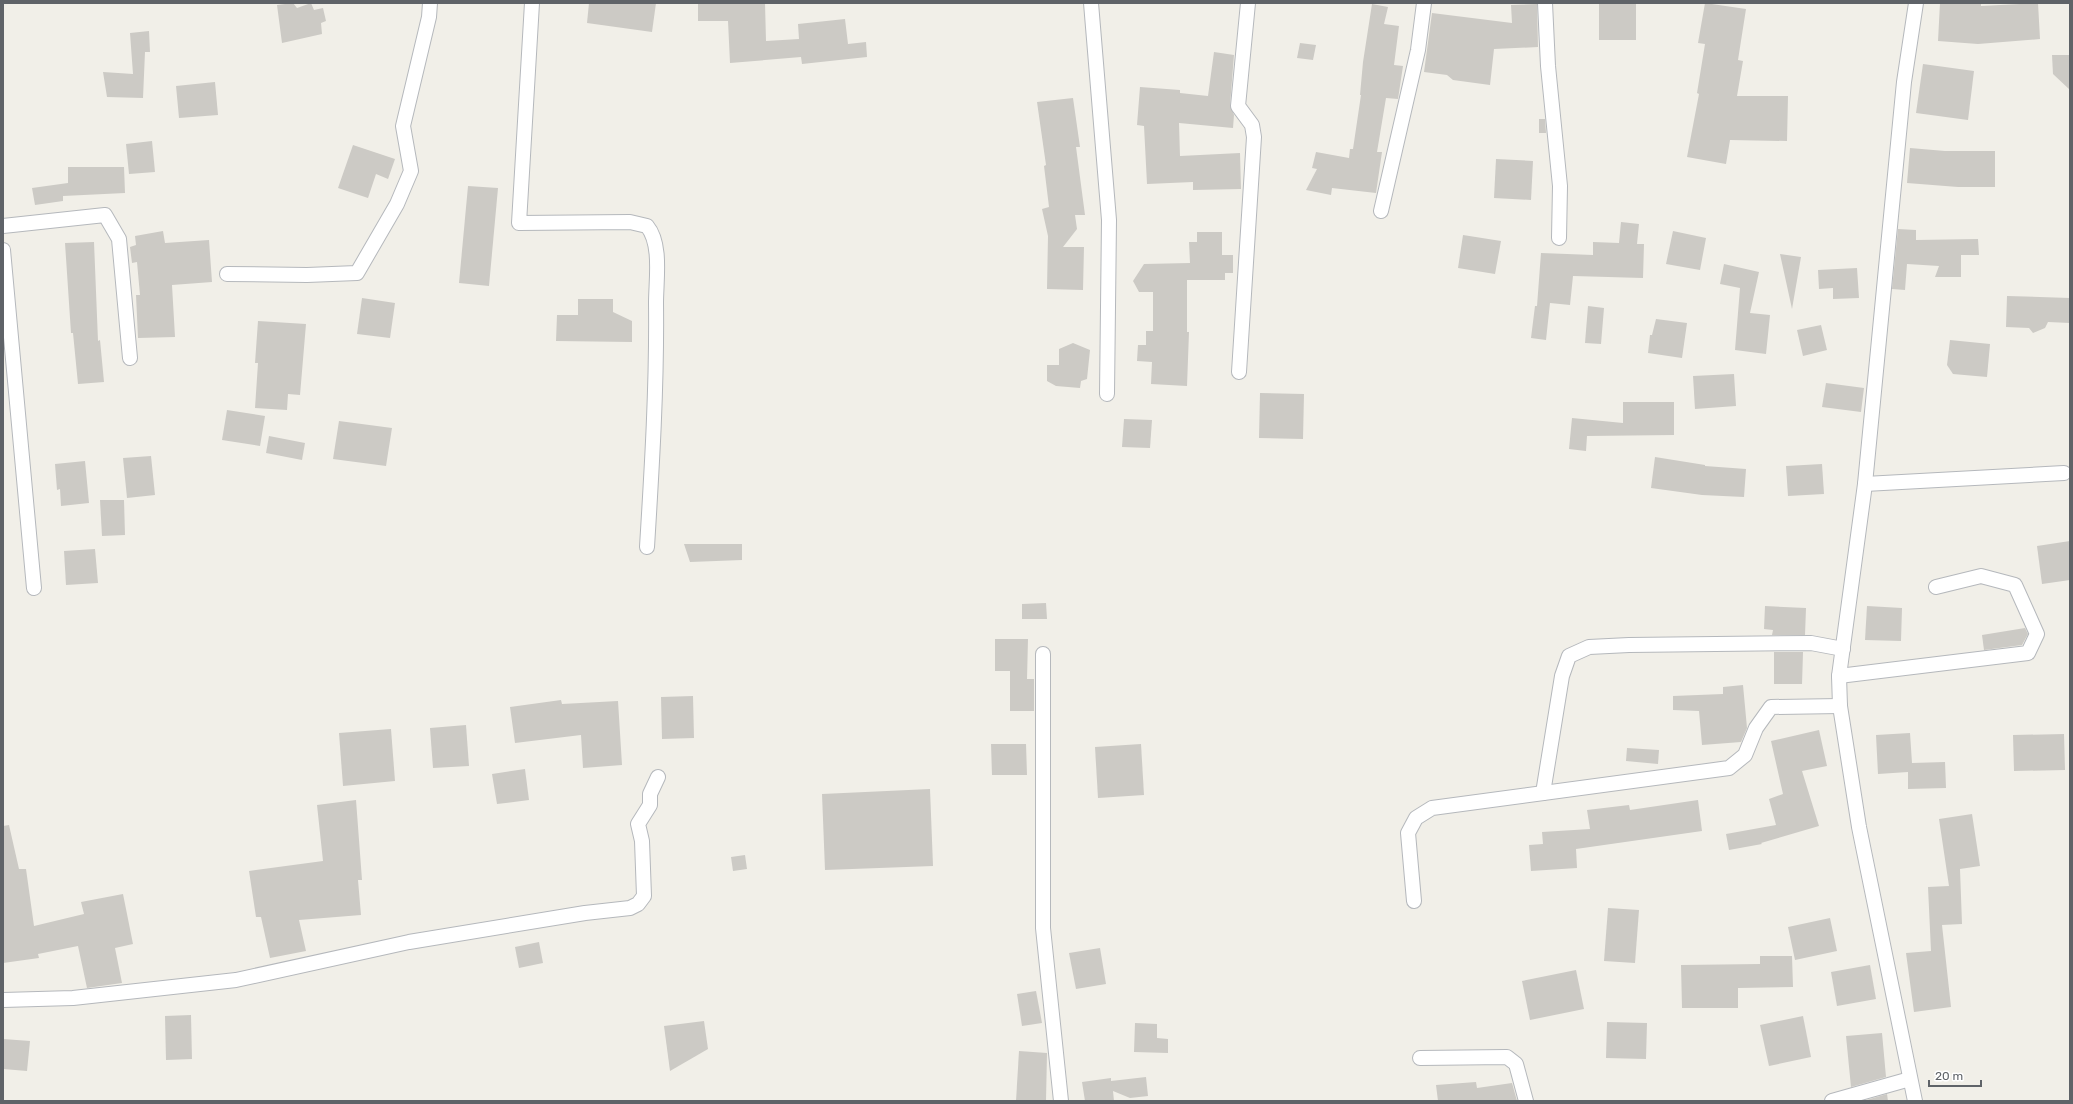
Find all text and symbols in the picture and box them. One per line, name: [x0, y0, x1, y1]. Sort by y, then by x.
scale bar: [1929, 1062, 1981, 1088]
text: 20 m: [1935, 1069, 1963, 1083]

